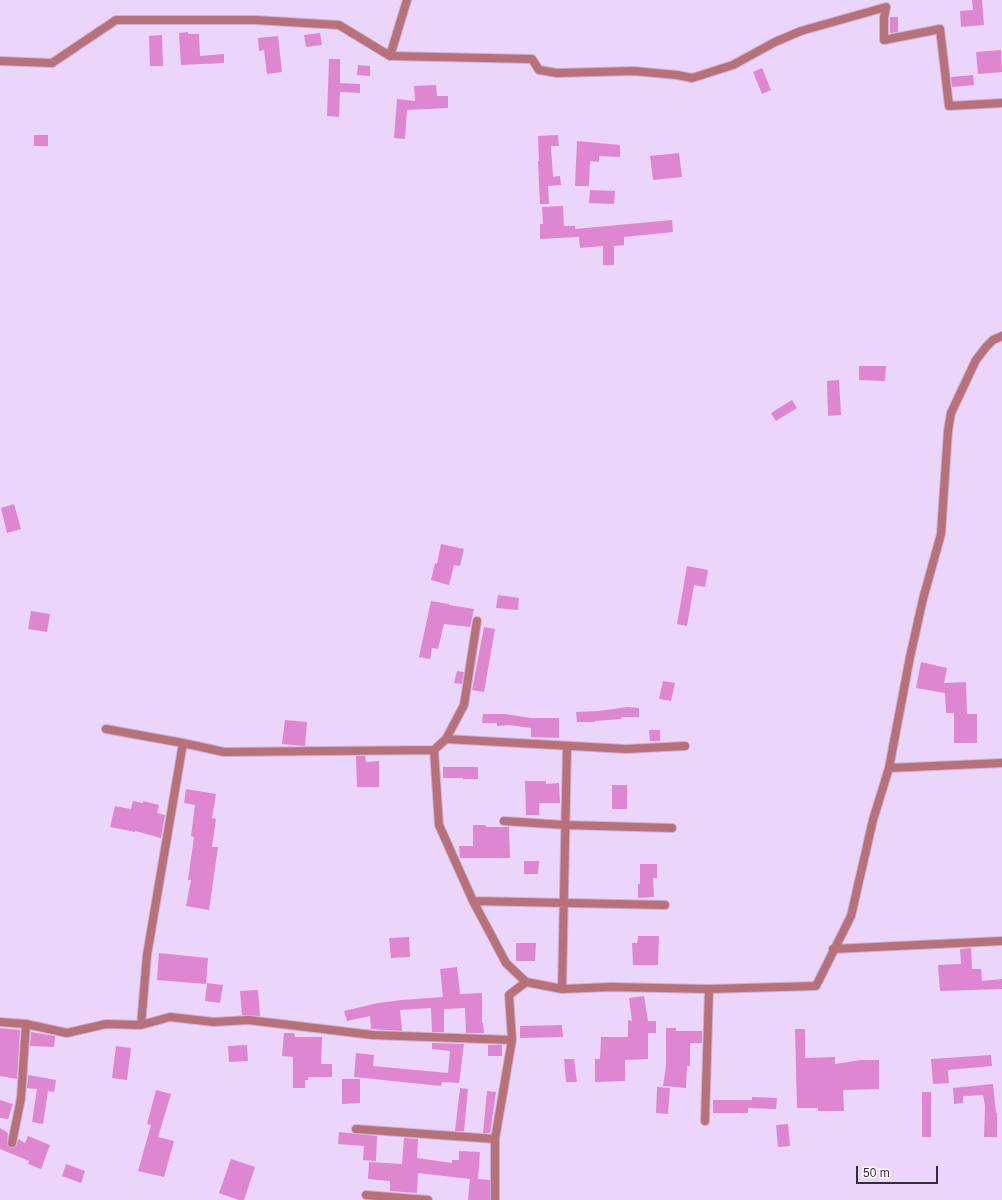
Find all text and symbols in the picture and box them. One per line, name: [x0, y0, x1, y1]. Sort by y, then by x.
scale bar: [858, 1158, 940, 1184]
text: 50 m: [863, 1166, 890, 1180]

